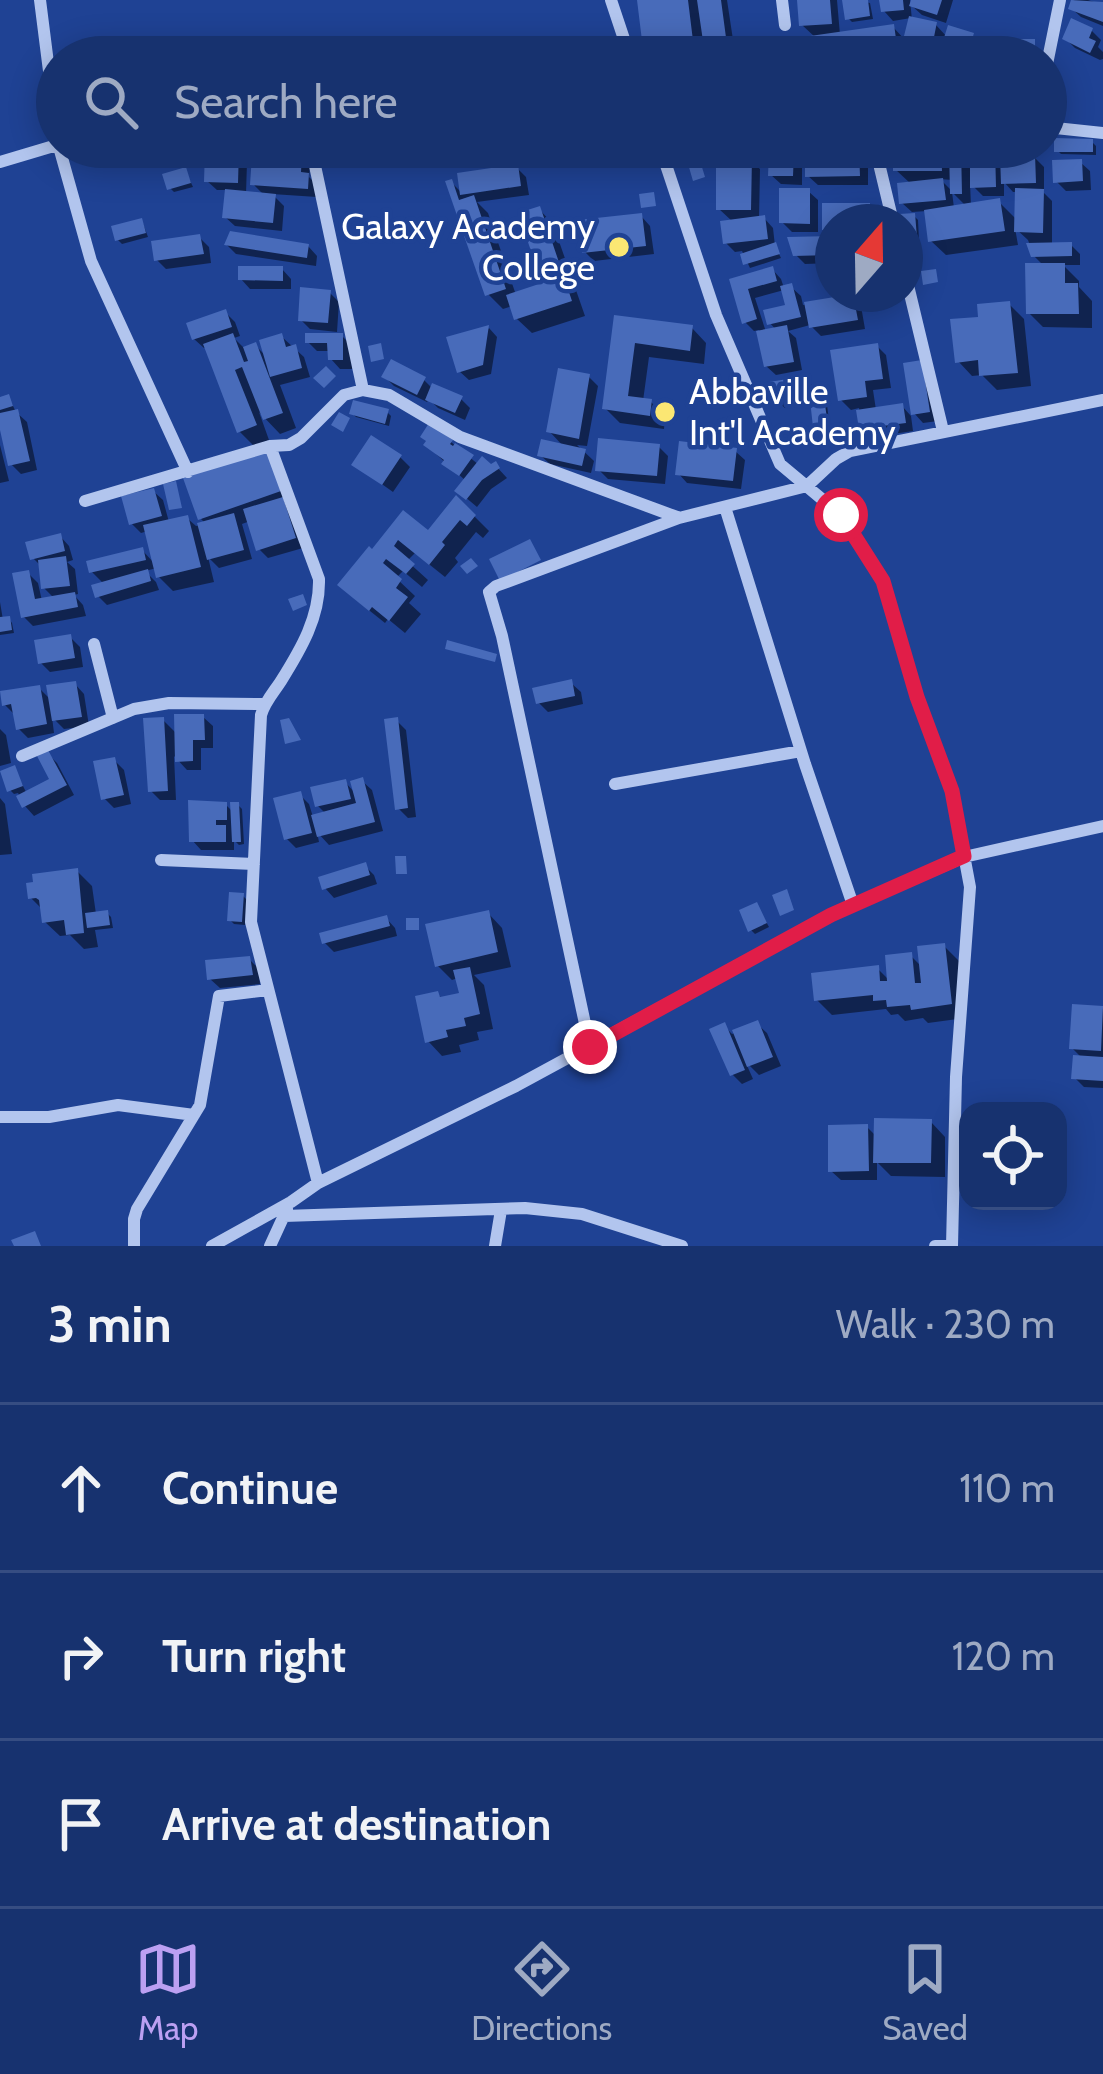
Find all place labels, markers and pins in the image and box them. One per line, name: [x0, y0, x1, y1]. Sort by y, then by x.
place label: Galaxy Academy College: [341, 204, 595, 289]
marker: Galaxy Academy College: [606, 234, 632, 260]
place label: Abbaville Int'l Academy: [689, 369, 896, 454]
marker: Abbaville Int'l Academy: [652, 399, 678, 425]

